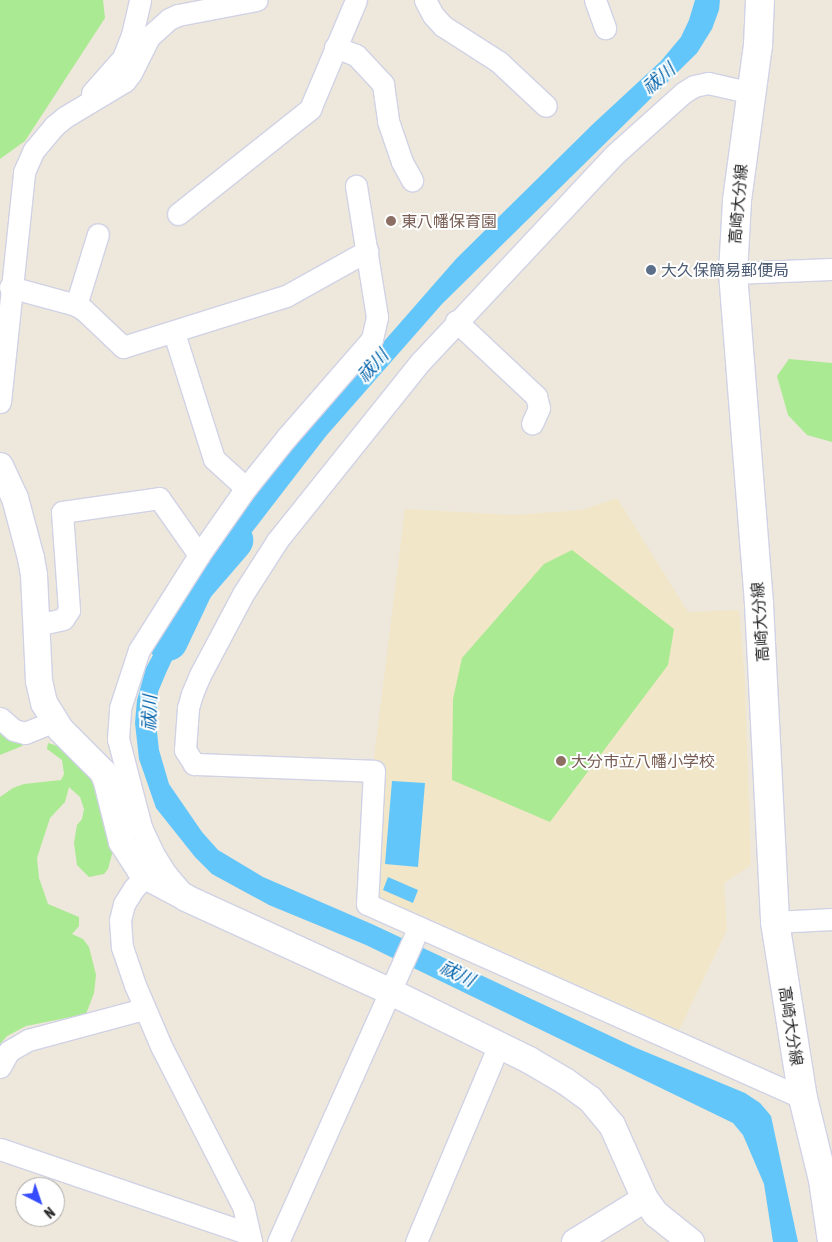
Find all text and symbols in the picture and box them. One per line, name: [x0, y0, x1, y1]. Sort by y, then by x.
water label: 祓川: [638, 59, 680, 99]
street label: 高崎大分線: [725, 163, 751, 245]
place label: 東八幡保育園: [401, 211, 497, 231]
marker: 東八幡保育園: [385, 215, 397, 227]
place label: 大久保簡易郵便局: [661, 260, 789, 280]
marker: 大久保簡易郵便局: [645, 264, 657, 276]
water label: 祓川: [353, 345, 393, 387]
street label: 高崎大分線: [748, 581, 772, 663]
water label: 祓川: [139, 695, 161, 731]
place label: 大分市立八幡小学校: [571, 751, 715, 771]
marker: 大分市立八幡小学校: [555, 755, 567, 767]
water label: 祓川: [436, 956, 478, 992]
street label: 高崎大分線: [775, 985, 807, 1067]
north arrow: [15, 1177, 65, 1227]
text: N: [41, 1204, 58, 1221]

